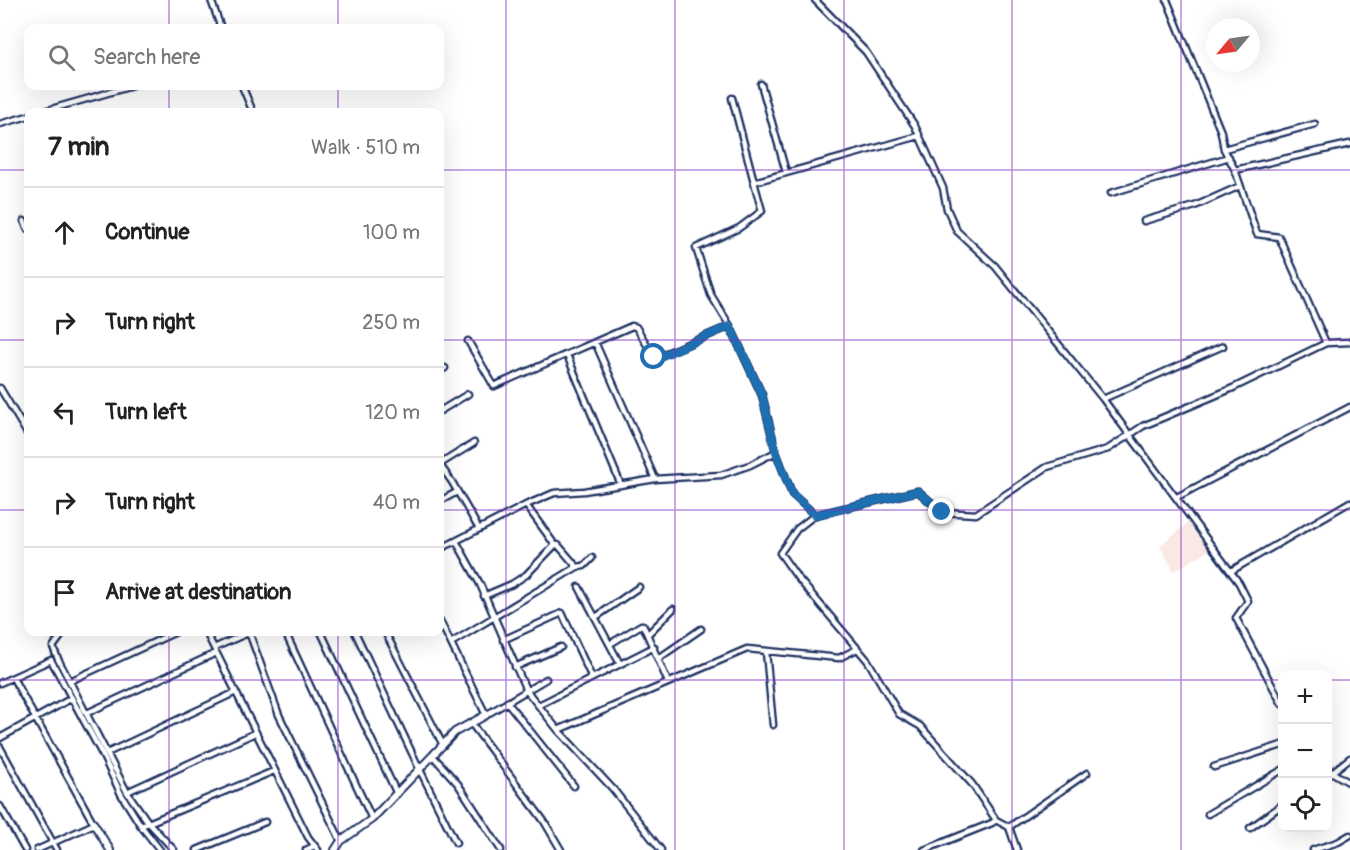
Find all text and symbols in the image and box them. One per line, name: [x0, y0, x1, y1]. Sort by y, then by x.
north arrow: [1206, 18, 1260, 72]
search box: [24, 24, 444, 90]
icon: search: [45, 41, 78, 74]
text: Search here: [93, 43, 200, 71]
text: 7 min: [48, 131, 110, 163]
text: Walk · 510 m: [311, 135, 420, 160]
icon: ahead: [48, 216, 81, 249]
text: Continue: [105, 218, 189, 246]
text: 100 m: [363, 220, 420, 245]
icon: right: [48, 306, 81, 339]
text: Turn right: [105, 308, 195, 336]
text: 250 m: [362, 310, 420, 335]
route start: [640, 343, 666, 369]
icon: left: [48, 396, 81, 429]
text: Turn left: [105, 398, 187, 426]
text: 120 m: [365, 400, 420, 425]
icon: right: [48, 486, 81, 519]
text: Turn right: [105, 488, 195, 516]
text: 40 m: [373, 490, 420, 515]
route end: [928, 498, 954, 524]
icon: arrive: [48, 576, 81, 609]
text: Arrive at destination: [105, 578, 291, 606]
map controls: [1278, 670, 1332, 832]
button: +: [1278, 670, 1332, 724]
button: −: [1278, 724, 1332, 778]
button: locate: [1278, 778, 1332, 832]

